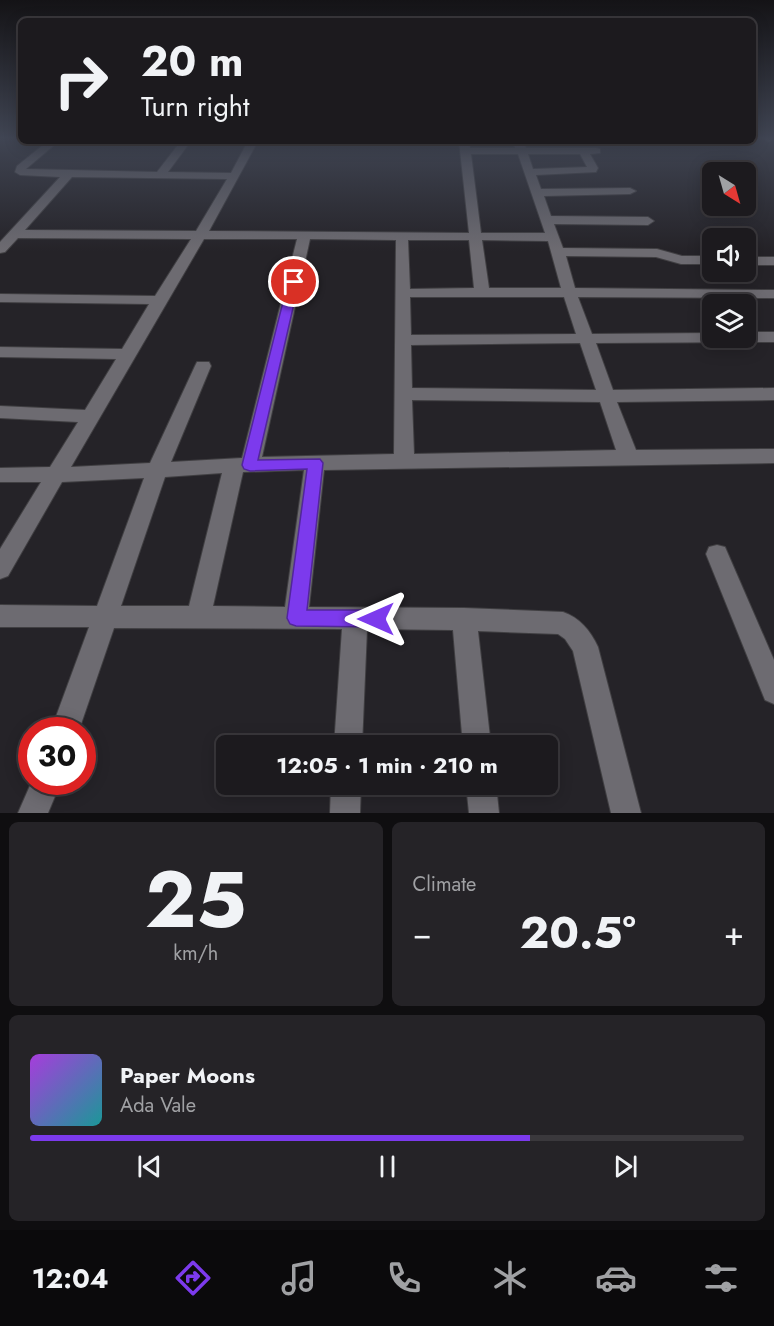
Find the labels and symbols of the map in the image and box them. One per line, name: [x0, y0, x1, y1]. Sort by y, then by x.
north arrow: [702, 162, 756, 216]
pin: [268, 256, 319, 307]
position arrow: [344, 587, 408, 651]
speed limit sign: 30: [18, 717, 96, 795]

